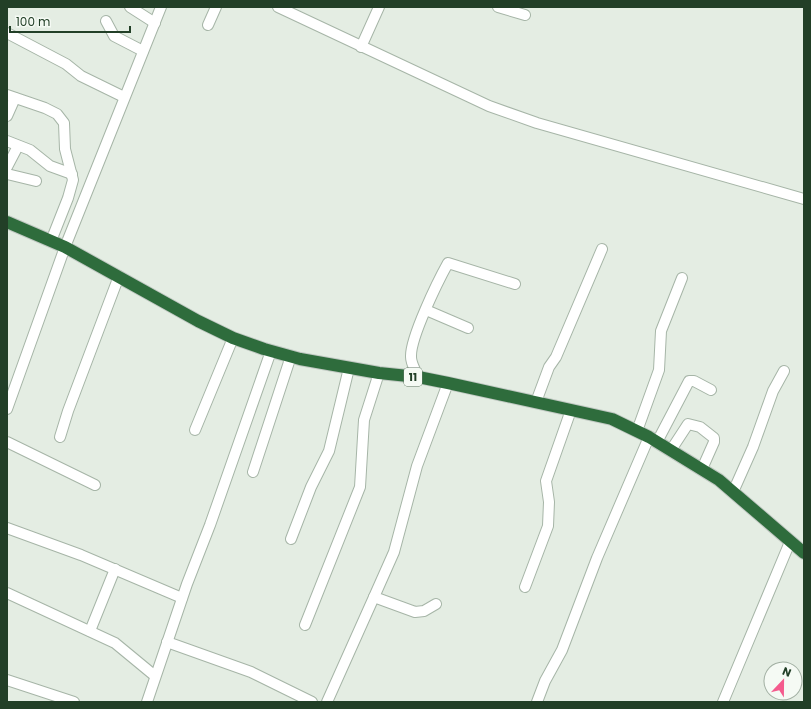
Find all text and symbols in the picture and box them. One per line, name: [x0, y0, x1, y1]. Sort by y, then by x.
scale bar: [10, 8, 130, 34]
text: 100 m: [16, 13, 50, 30]
road number: 11: [404, 368, 422, 386]
north arrow: [763, 661, 803, 701]
text: N: [780, 663, 794, 681]

